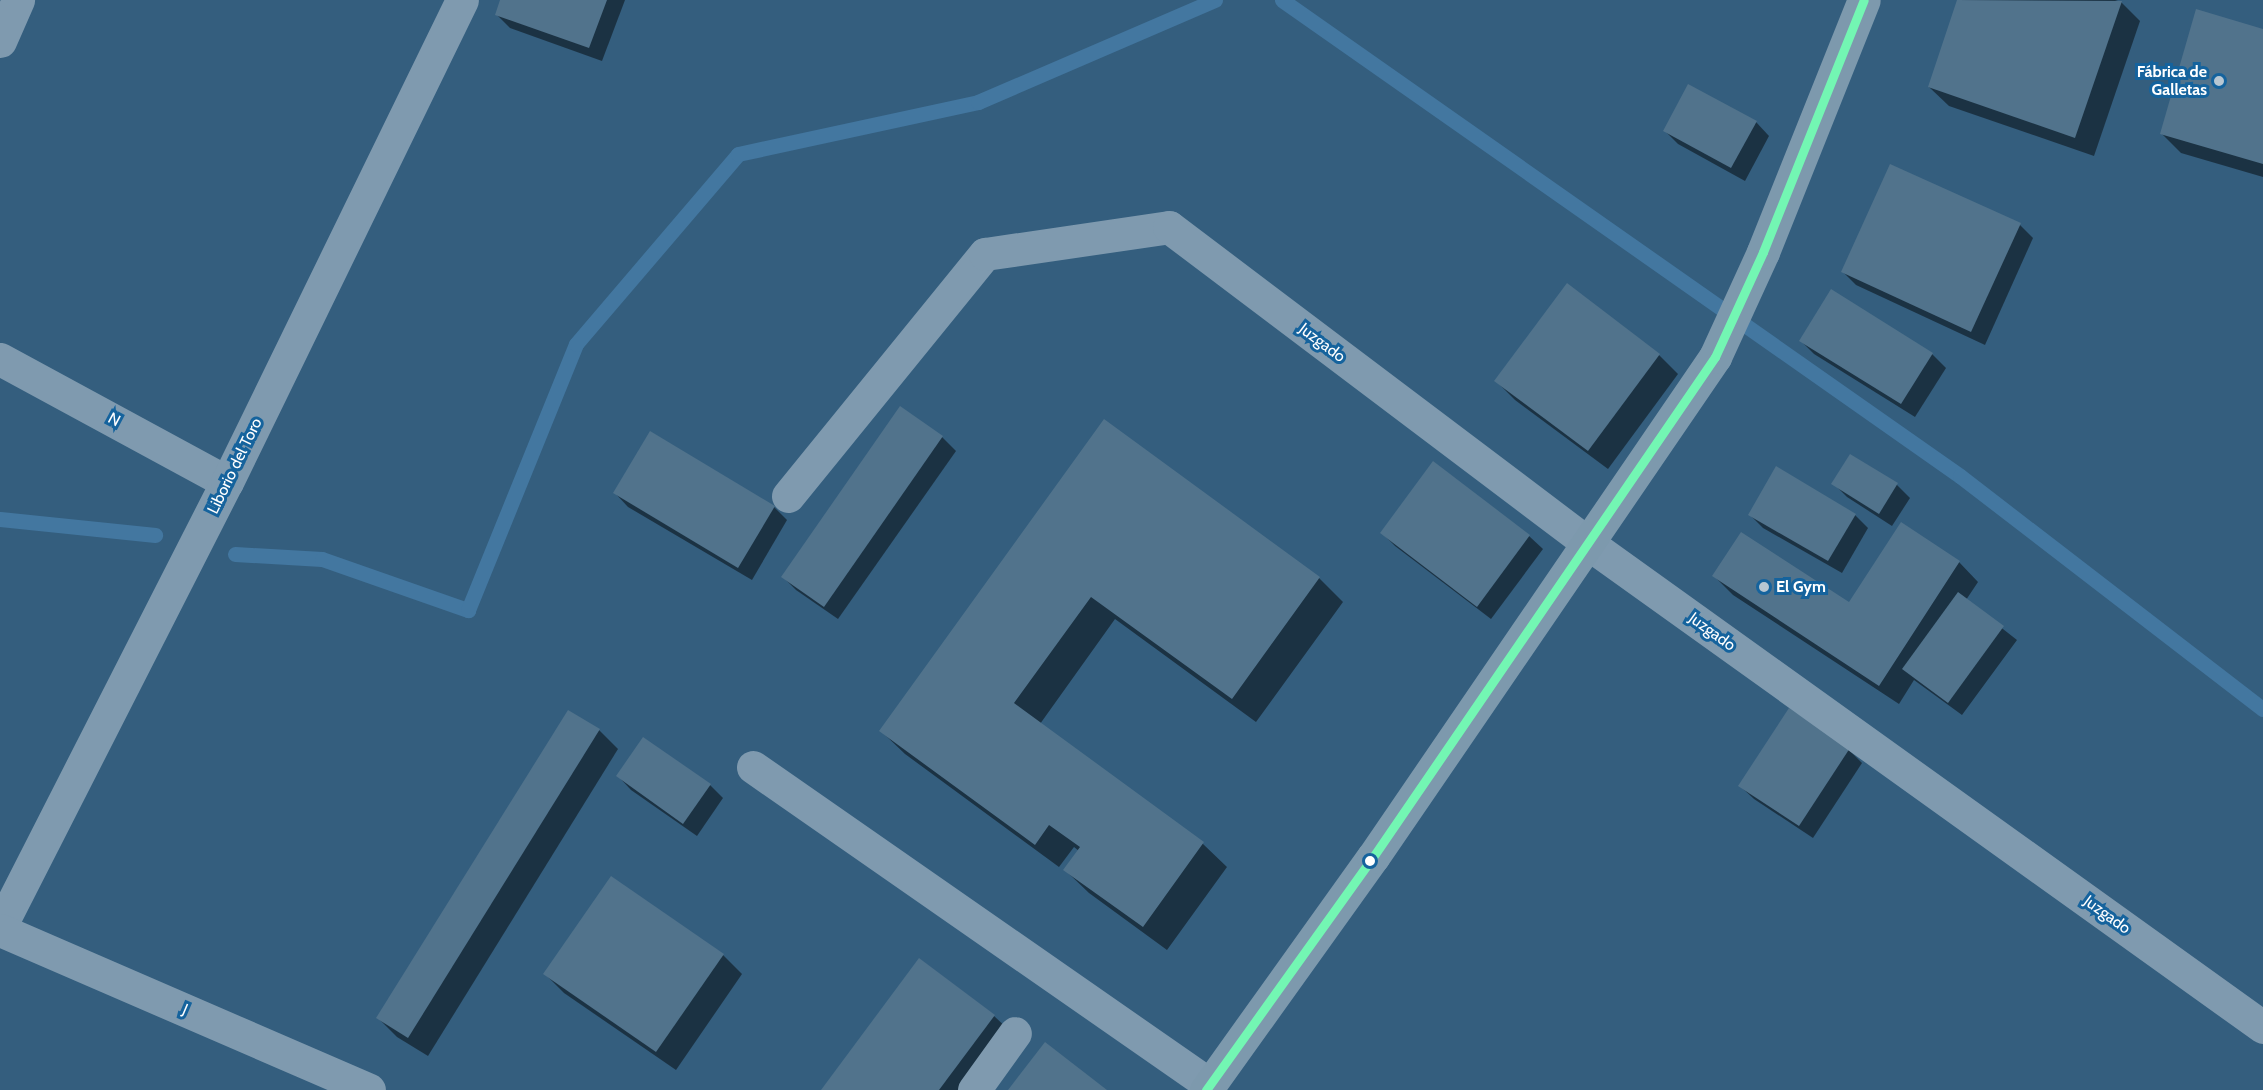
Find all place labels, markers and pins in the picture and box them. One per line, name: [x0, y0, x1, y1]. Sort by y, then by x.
place label: Fábrica de Galletas: [2137, 62, 2207, 100]
marker: Fábrica de Galletas: [2212, 74, 2226, 88]
place label: El Gym: [1776, 577, 1826, 597]
marker: El Gym: [1757, 580, 1771, 594]
unlabelled marker: [1364, 855, 1376, 867]

